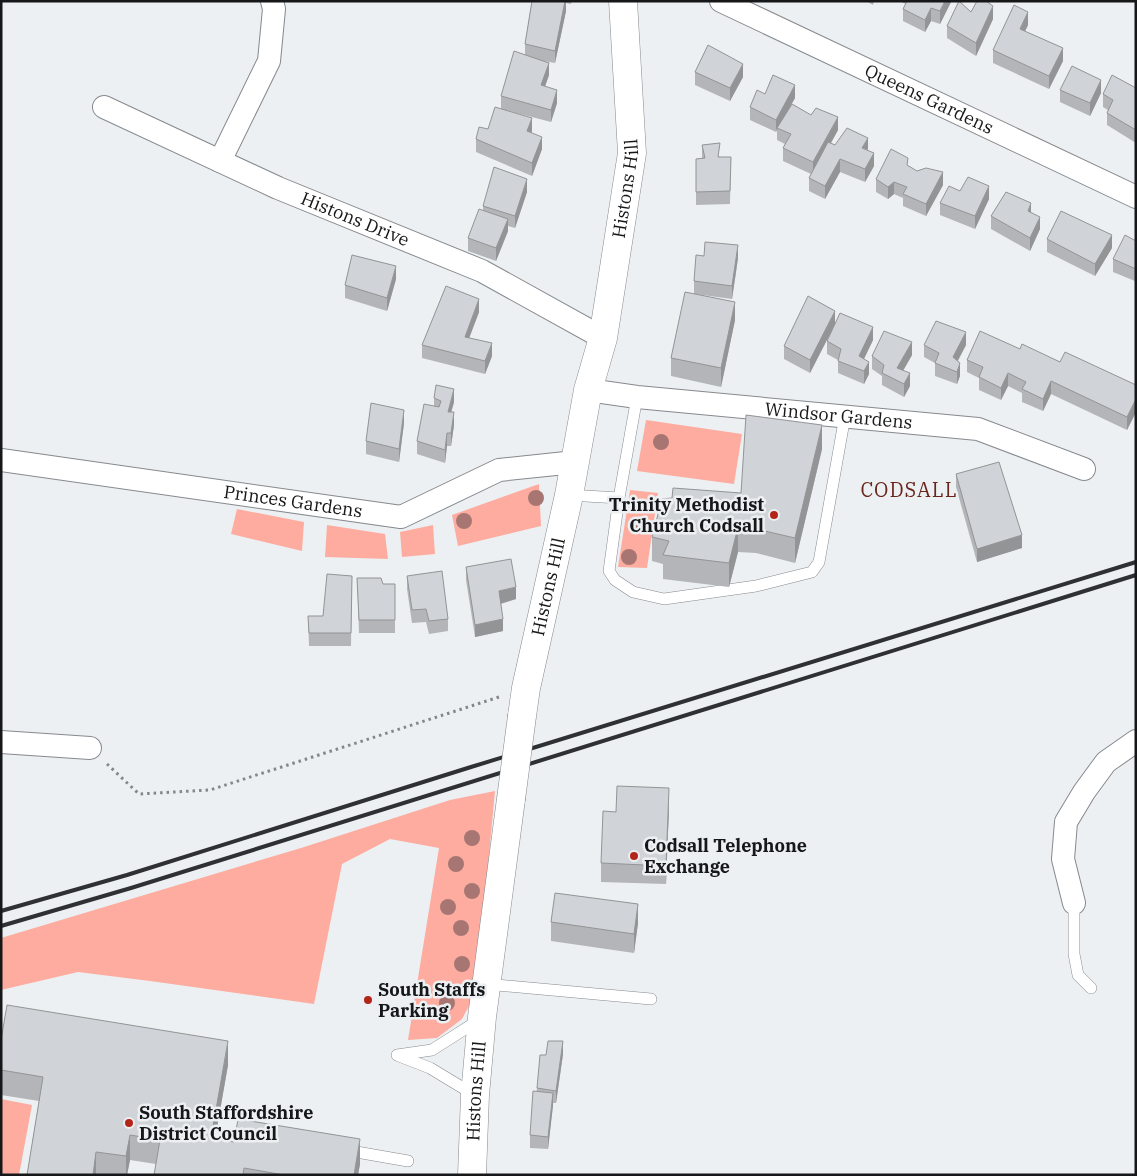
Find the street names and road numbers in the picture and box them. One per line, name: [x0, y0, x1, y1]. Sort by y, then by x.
street label: Queens Gardens: [861, 59, 997, 139]
street label: Histons Hill: [607, 138, 643, 240]
street label: Histons Drive: [298, 187, 413, 251]
street label: Windsor Gardens: [764, 397, 914, 434]
street label: Princes Gardens: [222, 480, 364, 522]
street label: Histons Hill: [526, 535, 570, 638]
street label: Histons Hill: [461, 1040, 491, 1142]

